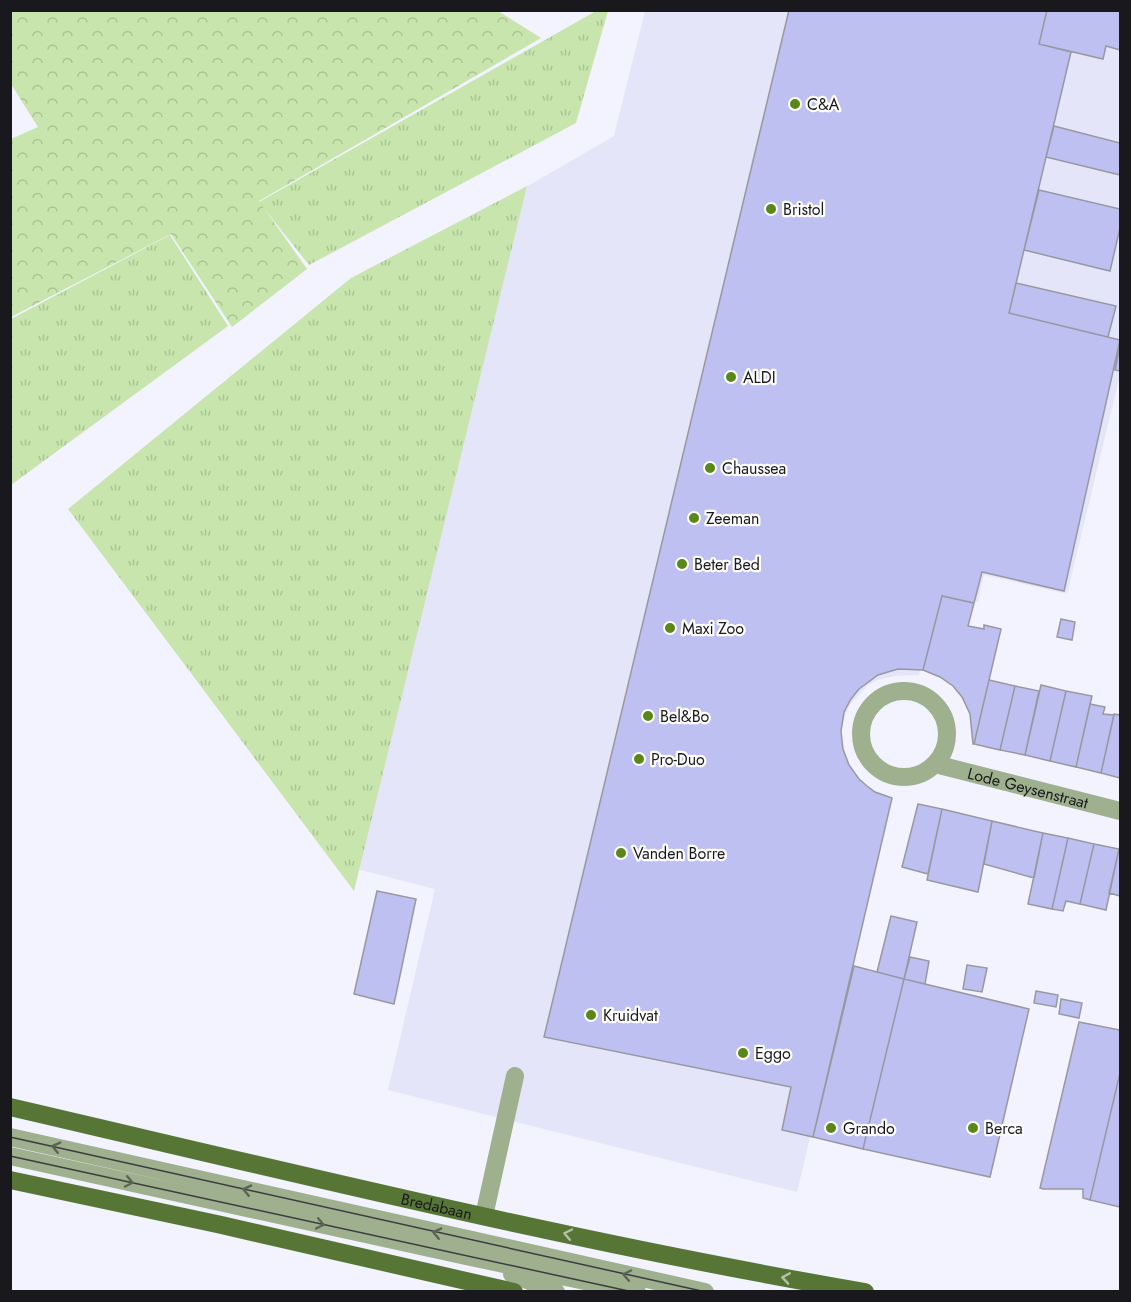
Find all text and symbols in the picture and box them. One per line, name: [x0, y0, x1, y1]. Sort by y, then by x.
place label: C&A: [807, 93, 840, 116]
marker: C&A: [788, 97, 802, 111]
place label: Bristol: [783, 198, 824, 221]
marker: Bristol: [764, 202, 778, 216]
place label: ALDI: [743, 366, 776, 389]
marker: ALDI: [724, 370, 738, 384]
place label: Chaussea: [722, 457, 786, 480]
marker: Chaussea: [703, 461, 717, 475]
place label: Zeeman: [706, 507, 759, 530]
marker: Zeeman: [687, 511, 701, 525]
place label: Beter Bed: [694, 553, 760, 576]
marker: Beter Bed: [675, 557, 689, 571]
place label: Maxi Zoo: [682, 617, 744, 640]
marker: Maxi Zoo: [663, 621, 677, 635]
place label: Bel&Bo: [660, 705, 710, 728]
marker: Bel&Bo: [641, 709, 655, 723]
place label: Pro-Duo: [651, 748, 705, 771]
marker: Pro-Duo: [632, 752, 646, 766]
street label: Lode Geysenstraat: [965, 761, 1091, 814]
place label: Vanden Borre: [633, 842, 725, 865]
marker: Vanden Borre: [614, 846, 628, 860]
place label: Kruidvat: [603, 1004, 658, 1027]
marker: Kruidvat: [584, 1008, 598, 1022]
place label: Eggo: [755, 1042, 791, 1065]
marker: Eggo: [736, 1046, 750, 1060]
place label: Grando: [843, 1117, 895, 1140]
place label: Berca: [985, 1117, 1023, 1140]
marker: Grando: [824, 1121, 838, 1135]
marker: Berca: [966, 1121, 980, 1135]
one-way arrow: [52, 1142, 62, 1155]
one-way arrow: [124, 1175, 134, 1188]
one-way arrow: [242, 1185, 252, 1198]
street label: Bredabaan: [399, 1187, 474, 1225]
one-way arrow: [314, 1217, 324, 1230]
one-way arrow: [432, 1227, 442, 1240]
one-way arrow: [564, 1228, 574, 1241]
one-way arrow: [623, 1269, 633, 1282]
one-way arrow: [781, 1273, 791, 1285]

